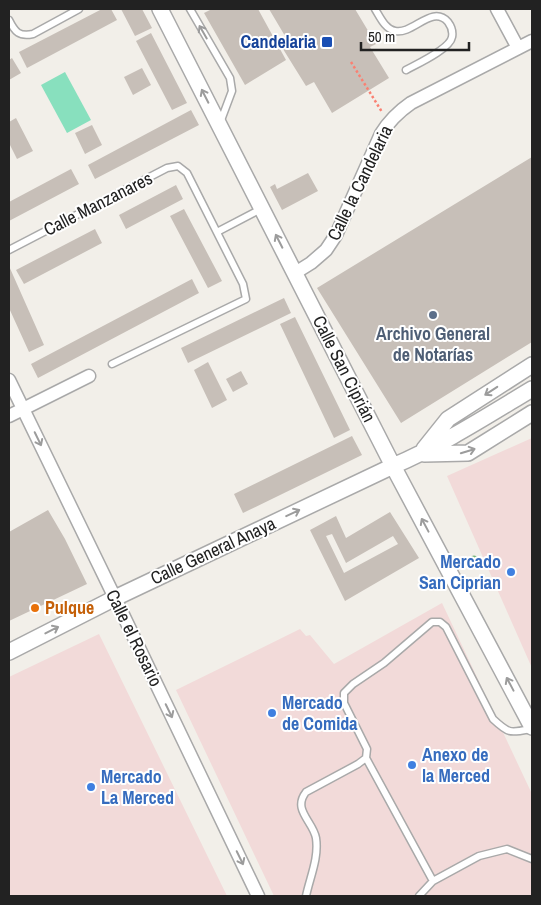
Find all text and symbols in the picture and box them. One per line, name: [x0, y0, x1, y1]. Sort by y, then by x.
scale bar: [361, 20, 468, 52]
one-way arrow: [198, 26, 208, 40]
text: 50 m: [368, 26, 395, 47]
place label: Candelaria: [241, 29, 317, 54]
marker: Candelaria: [320, 35, 334, 49]
one-way arrow: [200, 89, 209, 104]
street label: Calle la Candelaria: [321, 121, 398, 245]
street label: Calle Manzanares: [39, 165, 156, 242]
one-way arrow: [274, 234, 283, 249]
marker: Archivo General de Notarías: [427, 309, 439, 321]
street label: Calle San Ciprián: [307, 311, 382, 426]
place label: Archivo General de Notarías: [376, 321, 490, 367]
one-way arrow: [485, 386, 499, 396]
one-way arrow: [33, 431, 43, 446]
one-way arrow: [460, 445, 476, 455]
one-way arrow: [285, 508, 300, 518]
street label: Calle General Anaya: [146, 511, 279, 590]
one-way arrow: [420, 518, 430, 533]
place label: Mercado San Ciprian: [419, 549, 501, 595]
marker: Mercado San Ciprian: [505, 566, 517, 578]
street label: Calle el Rosario: [100, 585, 169, 690]
place label: Pulque: [45, 595, 94, 620]
marker: Pulque: [29, 602, 41, 614]
one-way arrow: [44, 625, 59, 634]
one-way arrow: [505, 677, 514, 692]
place label: Mercado de Comida: [282, 690, 358, 736]
one-way arrow: [165, 704, 175, 719]
marker: Mercado de Comida: [266, 707, 278, 719]
place label: Anexo de la Merced: [422, 742, 490, 788]
marker: Anexo de la Merced: [406, 759, 418, 771]
place label: Mercado La Merced: [101, 764, 174, 810]
marker: Mercado La Merced: [85, 781, 97, 793]
one-way arrow: [235, 850, 245, 865]

